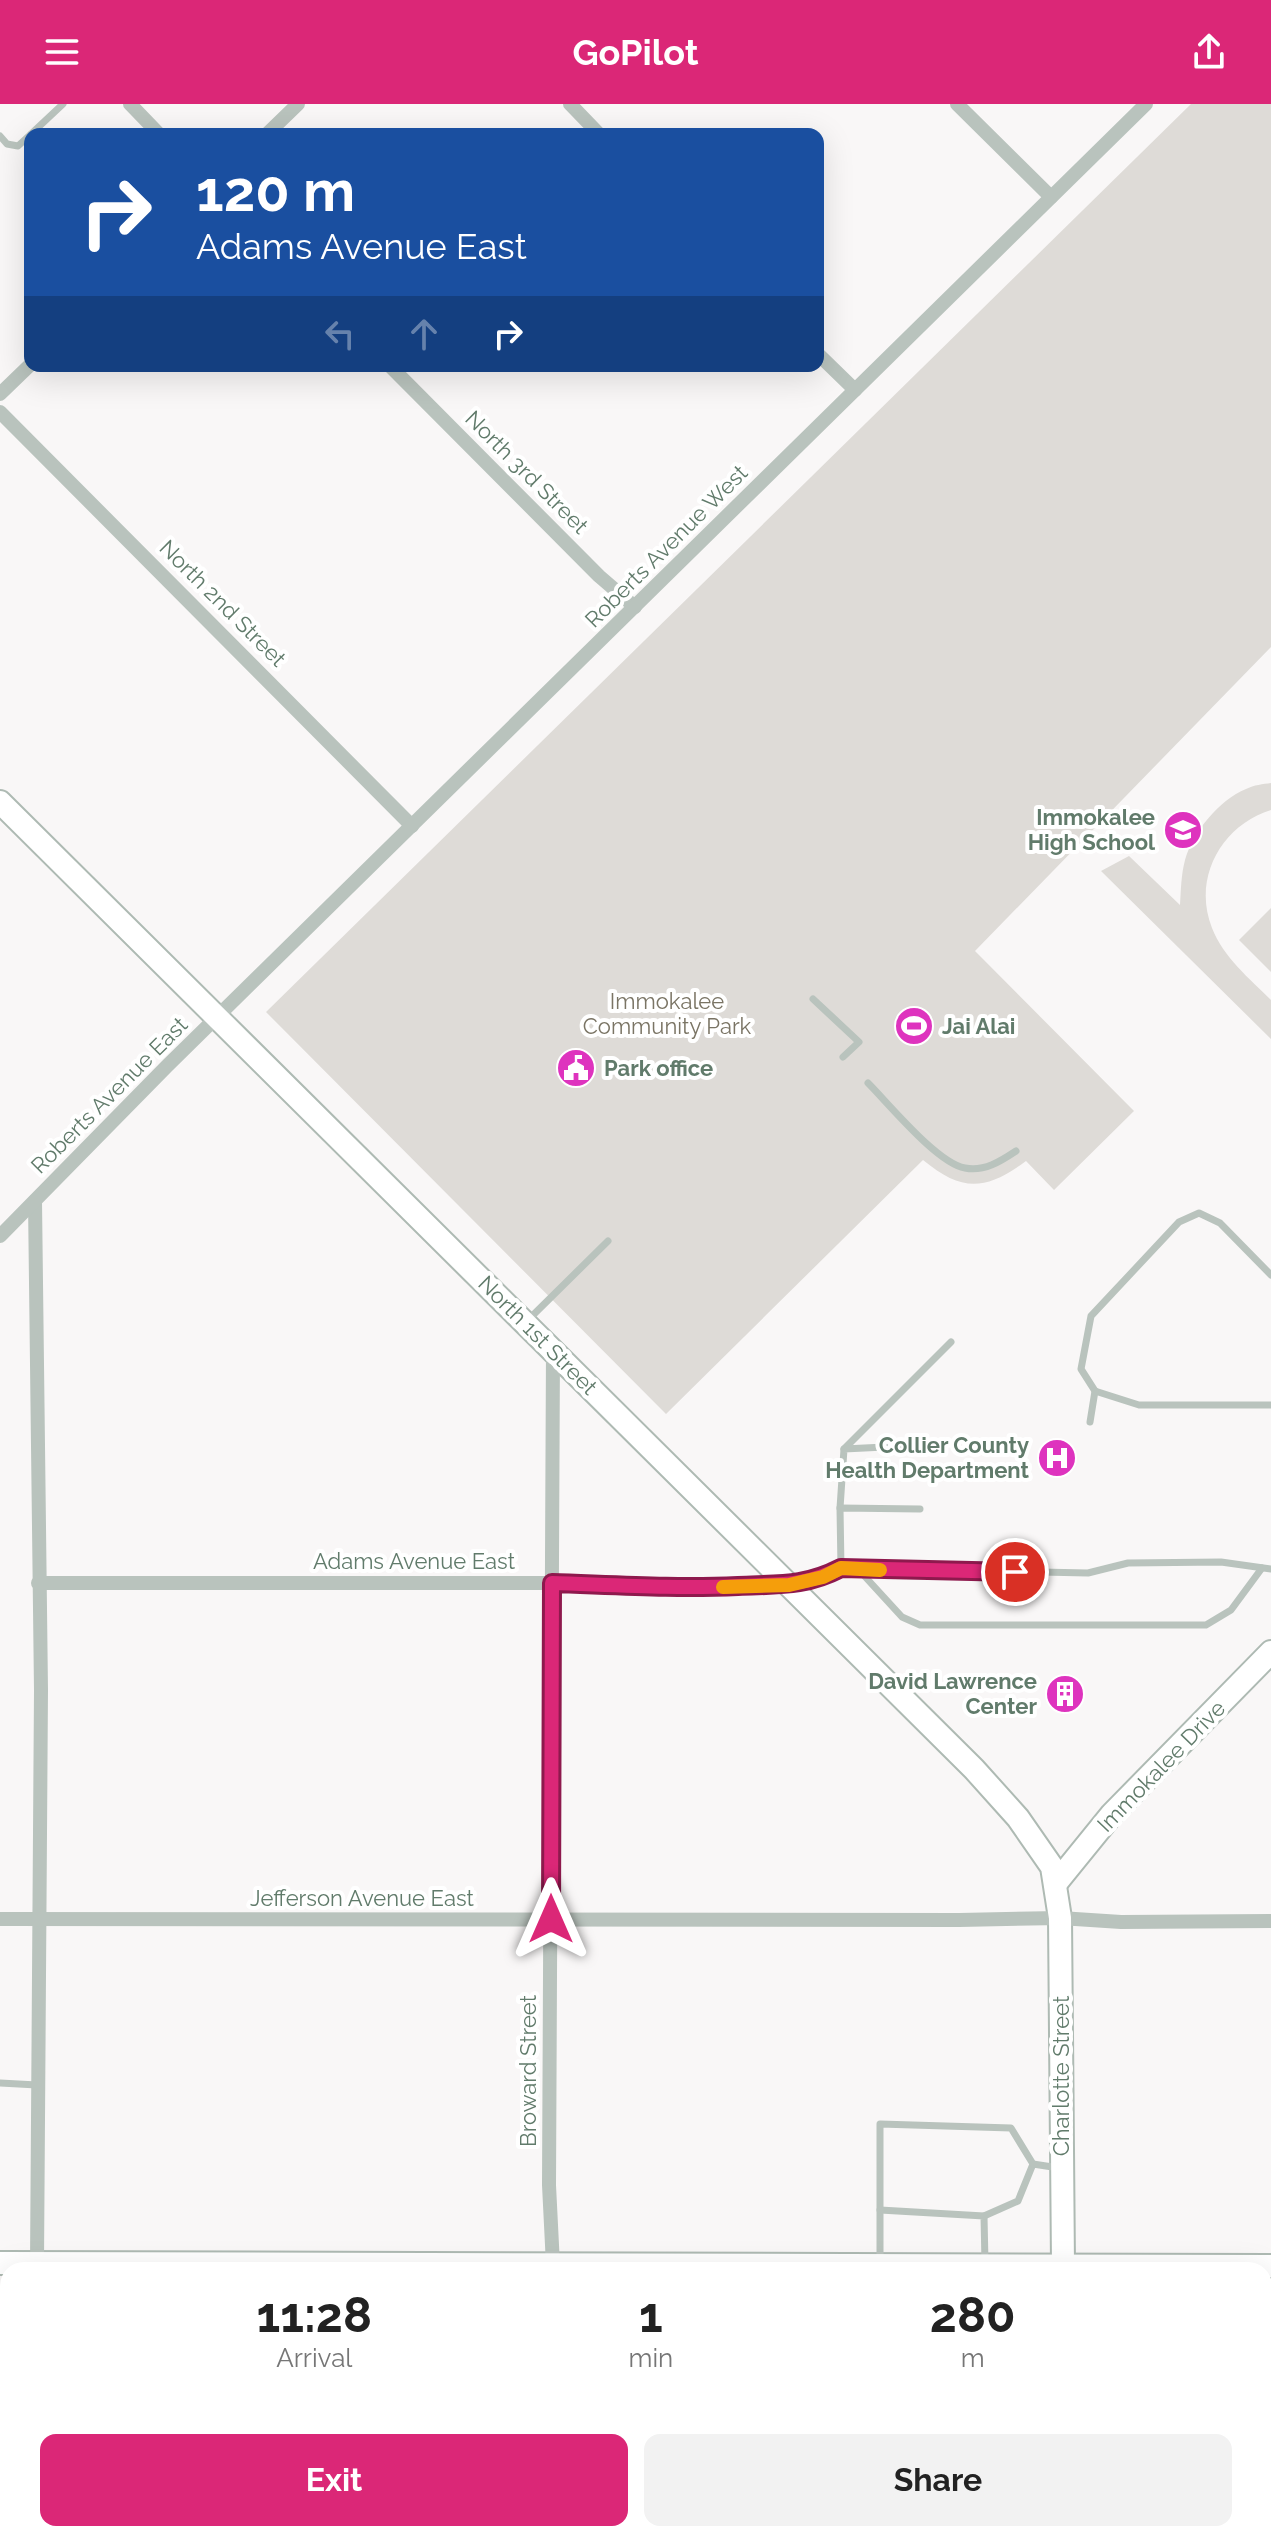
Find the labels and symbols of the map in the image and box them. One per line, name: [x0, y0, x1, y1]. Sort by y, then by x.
street label: North 3rd Street: [460, 405, 594, 539]
street label: Roberts Avenue West: [579, 459, 753, 633]
street label: North 2nd Street: [154, 534, 292, 672]
place label: Immokalee High School: [1028, 804, 1156, 855]
school or university icon: Immokalee High School: [1162, 809, 1204, 851]
park label: Immokalee Community Park: [583, 988, 752, 1039]
sports icon: Jai Alai: [893, 1005, 935, 1047]
street label: Roberts Avenue East: [25, 1011, 193, 1179]
place label: Jai Alai: [942, 1013, 1015, 1039]
public building icon: Park office: [555, 1047, 597, 1089]
place label: Park office: [604, 1055, 713, 1081]
street label: North 1st Street: [473, 1270, 603, 1400]
place label: Collier County Health Department: [825, 1432, 1030, 1483]
hospital icon: Collier County Health Department: [1036, 1437, 1078, 1479]
pin: [981, 1538, 1049, 1606]
street label: Adams Avenue East: [313, 1548, 516, 1574]
place label: David Lawrence Center: [868, 1668, 1037, 1719]
building icon: David Lawrence Center: [1044, 1673, 1086, 1715]
street label: Immokalee Drive: [1092, 1695, 1230, 1837]
position arrow: [509, 1877, 593, 1961]
street label: Jefferson Avenue East: [250, 1885, 475, 1911]
street label: Broward Street: [515, 1994, 541, 2147]
street label: Charlotte Street: [1048, 1995, 1074, 2156]

